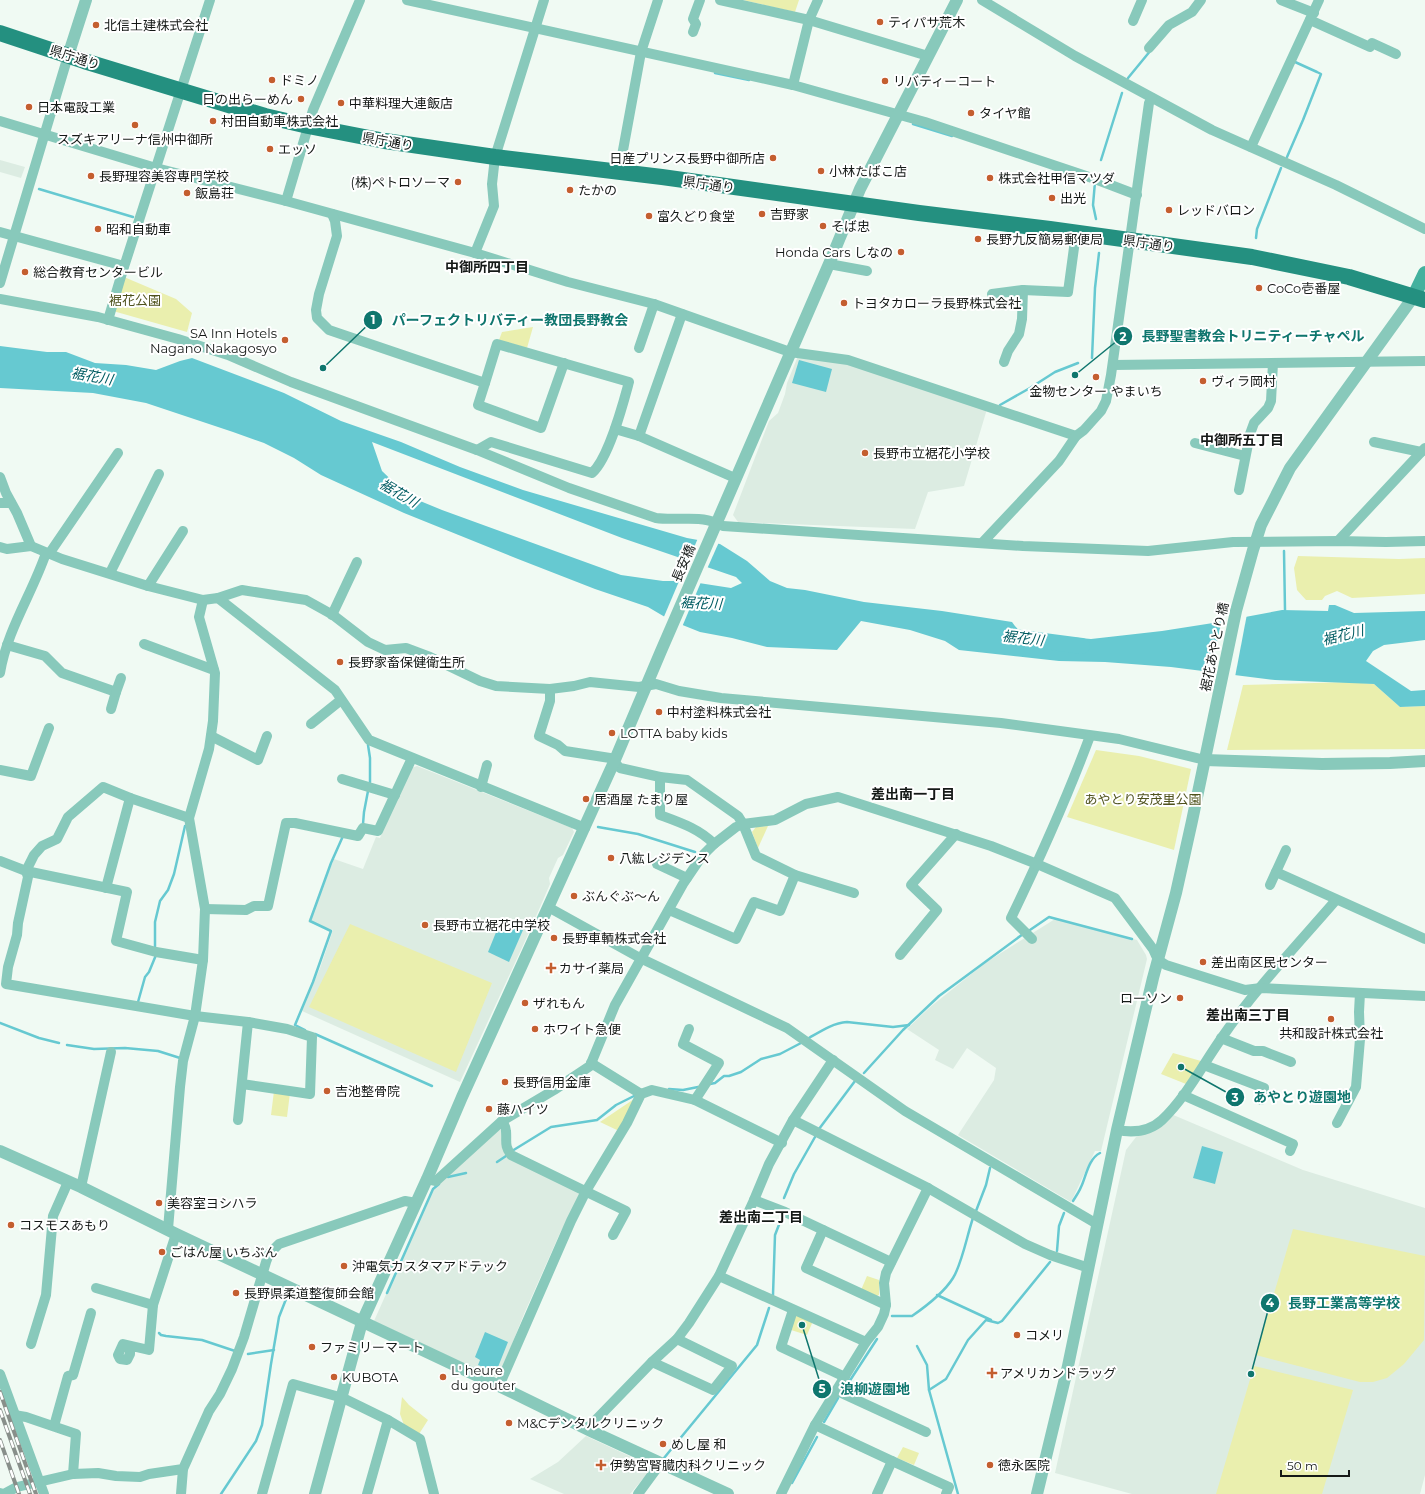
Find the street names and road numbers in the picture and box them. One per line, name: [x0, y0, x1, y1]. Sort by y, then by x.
street label: 県庁通り: [48, 41, 102, 73]
street label: 県庁通り: [361, 129, 415, 153]
street label: 県庁通り: [682, 172, 736, 196]
street label: 県庁通り: [1122, 231, 1176, 255]
street label: 長安橋: [668, 542, 698, 584]
street label: 裾花あやとり橋: [1197, 601, 1231, 693]

